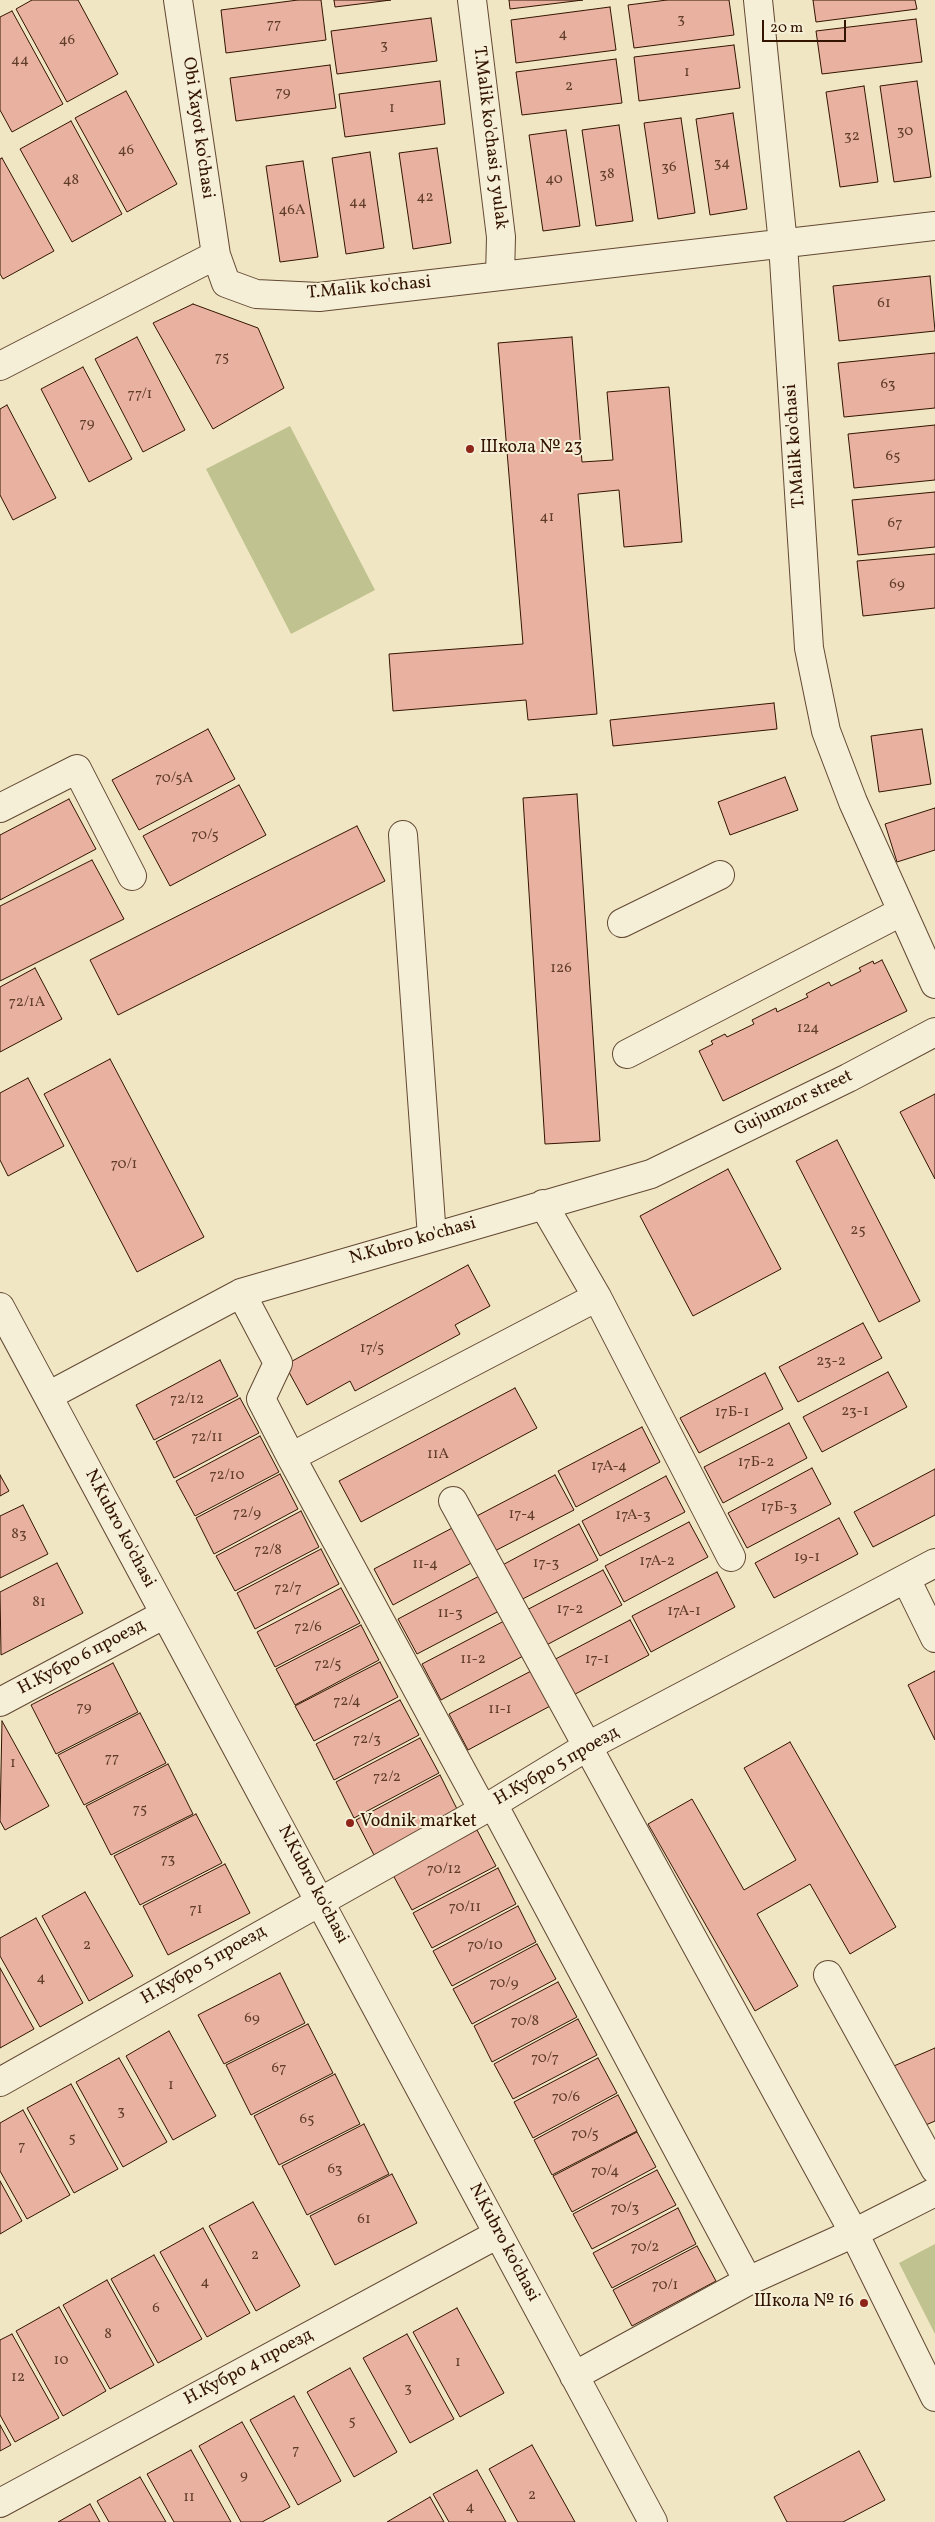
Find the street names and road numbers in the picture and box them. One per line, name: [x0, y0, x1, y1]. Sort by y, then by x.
street label: T.Malik ko'chasi 5 yulak: [467, 45, 511, 231]
street label: Obi Xayot ko'chasi: [176, 56, 218, 200]
street label: T.Malik ko'chasi: [306, 273, 432, 305]
street label: T.Malik ko'chasi: [781, 383, 811, 509]
street label: Gujumzor street: [731, 1066, 857, 1142]
street label: N.Kubro ko'chasi: [347, 1214, 479, 1270]
street label: N.Kubro ko'chasi: [79, 1466, 159, 1592]
street label: Н.Кубро 6 проезд: [15, 1615, 149, 1701]
street label: Н.Кубро 5 проезд: [491, 1722, 623, 1812]
street label: N.Kubro ko'chasi: [272, 1822, 352, 1948]
street label: Н.Кубро 5 проезд: [138, 1921, 270, 2011]
street label: N.Kubro ko'chasi: [463, 2180, 543, 2306]
street label: Н.Кубро 4 проезд: [181, 2325, 317, 2411]

